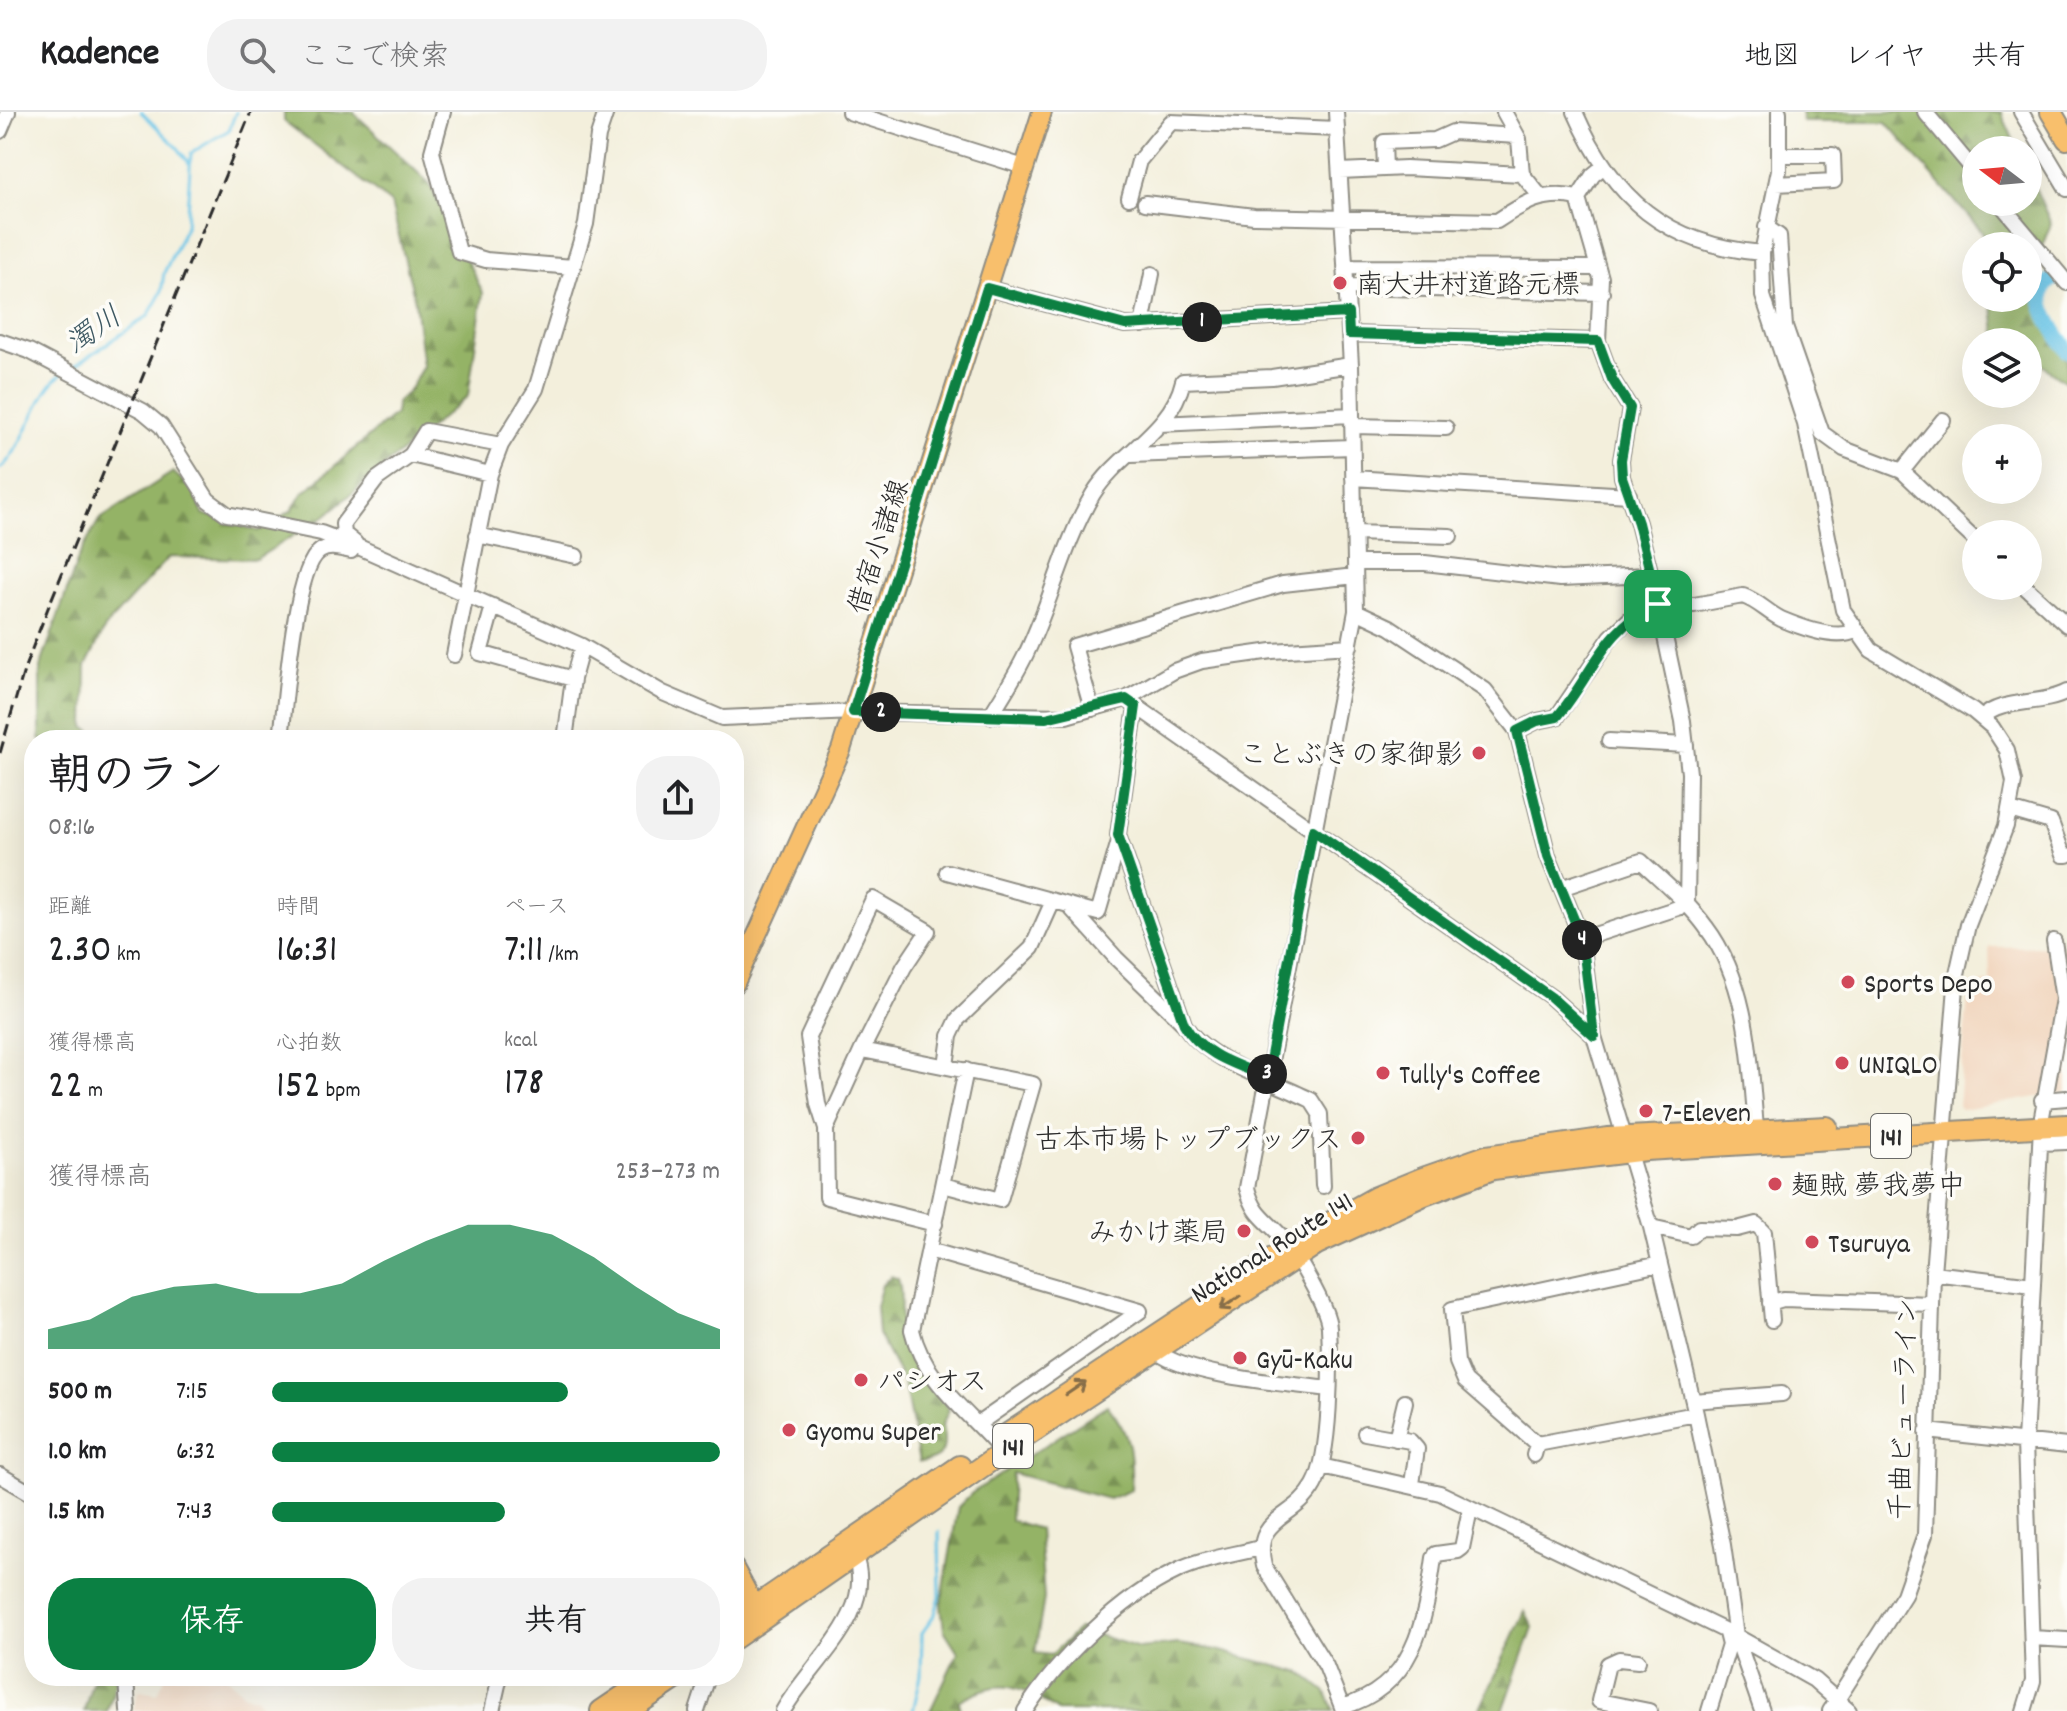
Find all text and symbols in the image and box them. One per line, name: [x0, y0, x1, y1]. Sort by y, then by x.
search box: [207, 19, 767, 91]
text: Kadence: [40, 28, 159, 83]
icon: search: [235, 33, 279, 77]
text: ここで検索: [299, 38, 449, 81]
text: 地図: [1744, 39, 1800, 79]
text: レイヤ: [1844, 39, 1927, 79]
text: 共有: [1971, 39, 2027, 79]
north arrow: [1962, 136, 2042, 216]
map controls: [1962, 136, 2042, 600]
button: locate: [1962, 232, 2042, 312]
place label: 南大井村道路元標: [1356, 268, 1580, 308]
marker: 南大井村道路元標: [1331, 274, 1349, 292]
water label: 濁川: [59, 298, 132, 367]
pin: 1: [1182, 302, 1222, 342]
text: 1: [1200, 306, 1204, 337]
button: layers: [1962, 328, 2042, 408]
button: +: [1962, 424, 2042, 504]
street label: 借宿小諸線: [841, 475, 922, 620]
button: −: [1962, 520, 2042, 600]
pin: [1624, 570, 1692, 638]
icon: arrive: [1636, 582, 1680, 626]
pin: 2: [861, 692, 901, 732]
text: 2: [876, 696, 886, 727]
place label: ことぶきの家御影: [1239, 738, 1463, 778]
marker: ことぶきの家御影: [1470, 744, 1488, 762]
text: 朝のラン: [48, 748, 224, 811]
button: share: [636, 756, 720, 840]
text: 08:16: [48, 810, 95, 847]
text: 距離: [48, 893, 92, 924]
text: 時間: [276, 893, 320, 924]
text: ペース: [504, 893, 569, 924]
pin: 4: [1562, 920, 1602, 960]
text: 2.30: [48, 924, 112, 981]
text: 16:31: [276, 924, 338, 981]
text: 7:11: [504, 924, 543, 981]
text: 4: [1577, 924, 1587, 955]
text: km: [112, 940, 141, 971]
text: /km: [543, 940, 579, 971]
place label: Sports Depo: [1864, 967, 1993, 1007]
marker: Sports Depo: [1839, 973, 1857, 991]
text: kcal: [504, 1026, 537, 1057]
text: 獲得標高: [48, 1029, 136, 1060]
text: 心拍数: [276, 1029, 342, 1060]
place label: UNIQLO: [1858, 1048, 1938, 1088]
pin: 3: [1247, 1054, 1287, 1094]
marker: UNIQLO: [1833, 1054, 1851, 1072]
text: 178: [504, 1057, 544, 1114]
text: 3: [1262, 1058, 1272, 1089]
place label: Tully's Coffee: [1399, 1058, 1541, 1098]
text: 22: [48, 1060, 83, 1117]
text: 152: [276, 1060, 321, 1117]
marker: Tully's Coffee: [1374, 1064, 1392, 1082]
text: m: [83, 1076, 103, 1107]
text: bpm: [321, 1076, 361, 1107]
place label: 7-Eleven: [1662, 1096, 1751, 1136]
marker: 7-Eleven: [1637, 1102, 1655, 1120]
road number: 141: [1871, 1114, 1911, 1158]
place label: 古本市場トップブックス: [1035, 1123, 1342, 1163]
marker: 古本市場トップブックス: [1349, 1129, 1367, 1147]
text: 253–273 m: [615, 1154, 720, 1191]
text: 獲得標高: [48, 1160, 152, 1197]
place label: 麺賊 夢我夢中: [1791, 1169, 1965, 1209]
marker: 麺賊 夢我夢中: [1766, 1175, 1784, 1193]
street label: National Route 141: [1185, 1184, 1363, 1316]
place label: みかけ薬局: [1088, 1216, 1228, 1256]
marker: みかけ薬局: [1235, 1222, 1253, 1240]
place label: Tsuruya: [1828, 1227, 1911, 1267]
marker: Tsuruya: [1803, 1233, 1821, 1251]
one-way arrow: [1220, 1295, 1242, 1311]
street label: 千曲ビューライン: [1883, 1297, 1931, 1521]
place label: Gyū-Kaku: [1256, 1343, 1353, 1383]
marker: Gyū-Kaku: [1231, 1349, 1249, 1367]
place label: パシオス: [877, 1365, 987, 1405]
marker: パシオス: [852, 1371, 870, 1389]
text: 500 m: [48, 1374, 112, 1411]
text: 7:15: [176, 1374, 208, 1411]
one-way arrow: [1064, 1379, 1086, 1396]
place label: Gyomu Super: [805, 1415, 941, 1455]
marker: Gyomu Super: [780, 1421, 798, 1439]
road number: 141: [993, 1424, 1033, 1468]
text: 1.0 km: [48, 1434, 107, 1471]
text: 6:32: [176, 1434, 216, 1471]
text: 1.5 km: [48, 1494, 105, 1531]
text: 7:43: [176, 1494, 213, 1531]
button: 保存: [48, 1578, 376, 1670]
button: 共有: [392, 1578, 720, 1670]

